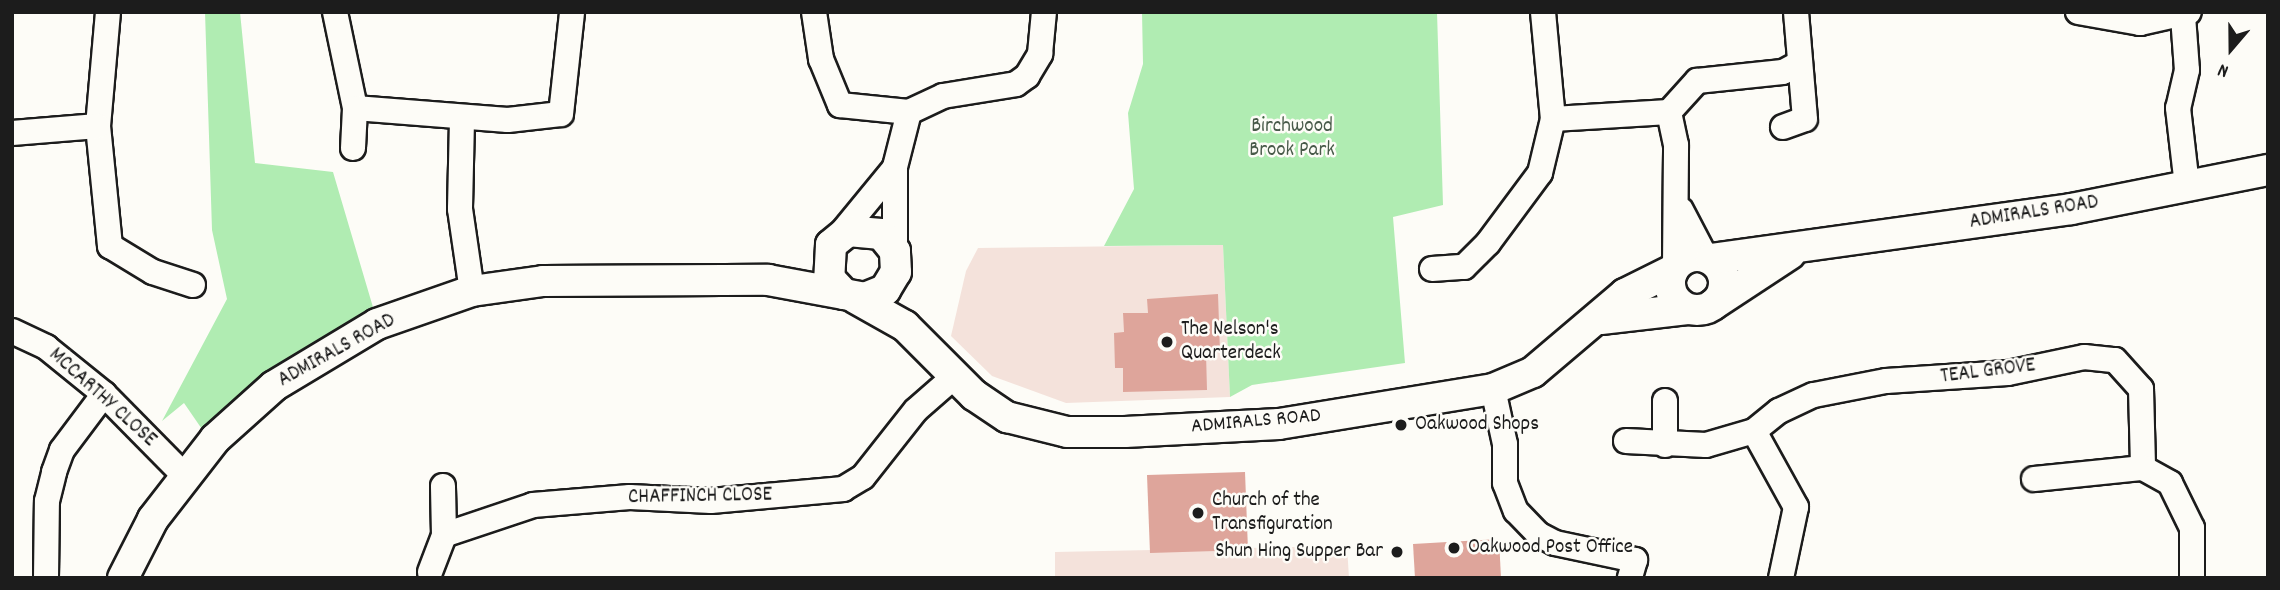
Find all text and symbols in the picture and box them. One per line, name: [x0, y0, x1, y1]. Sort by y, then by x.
north arrow: [2196, 14, 2266, 84]
text: N: [2215, 55, 2233, 83]
park label: Birchwood Brook Park: [1249, 114, 1335, 164]
street label: ADMIRALS ROAD: [1968, 190, 2100, 236]
street label: ADMIRALS ROAD: [274, 308, 400, 394]
place label: The Nelson's Quarterdeck: [1181, 317, 1281, 367]
marker: The Nelson's Quarterdeck: [1159, 334, 1175, 350]
street label: MCCARTHY CLOSE: [43, 343, 161, 453]
street label: TEAL GROVE: [1939, 354, 2037, 390]
street label: ADMIRALS ROAD: [1190, 404, 1322, 440]
place label: Oakwood Shops: [1415, 412, 1539, 438]
marker: Oakwood Shops: [1393, 417, 1409, 433]
street label: CHAFFINCH CLOSE: [628, 483, 772, 511]
place label: Church of the Transfiguration: [1212, 488, 1333, 538]
marker: Church of the Transfiguration: [1190, 505, 1206, 521]
place label: Oakwood Post Office: [1468, 535, 1633, 561]
place label: Shun Hing Supper Bar: [1215, 539, 1383, 565]
marker: Oakwood Post Office: [1446, 540, 1462, 556]
marker: Shun Hing Supper Bar: [1389, 544, 1405, 560]

